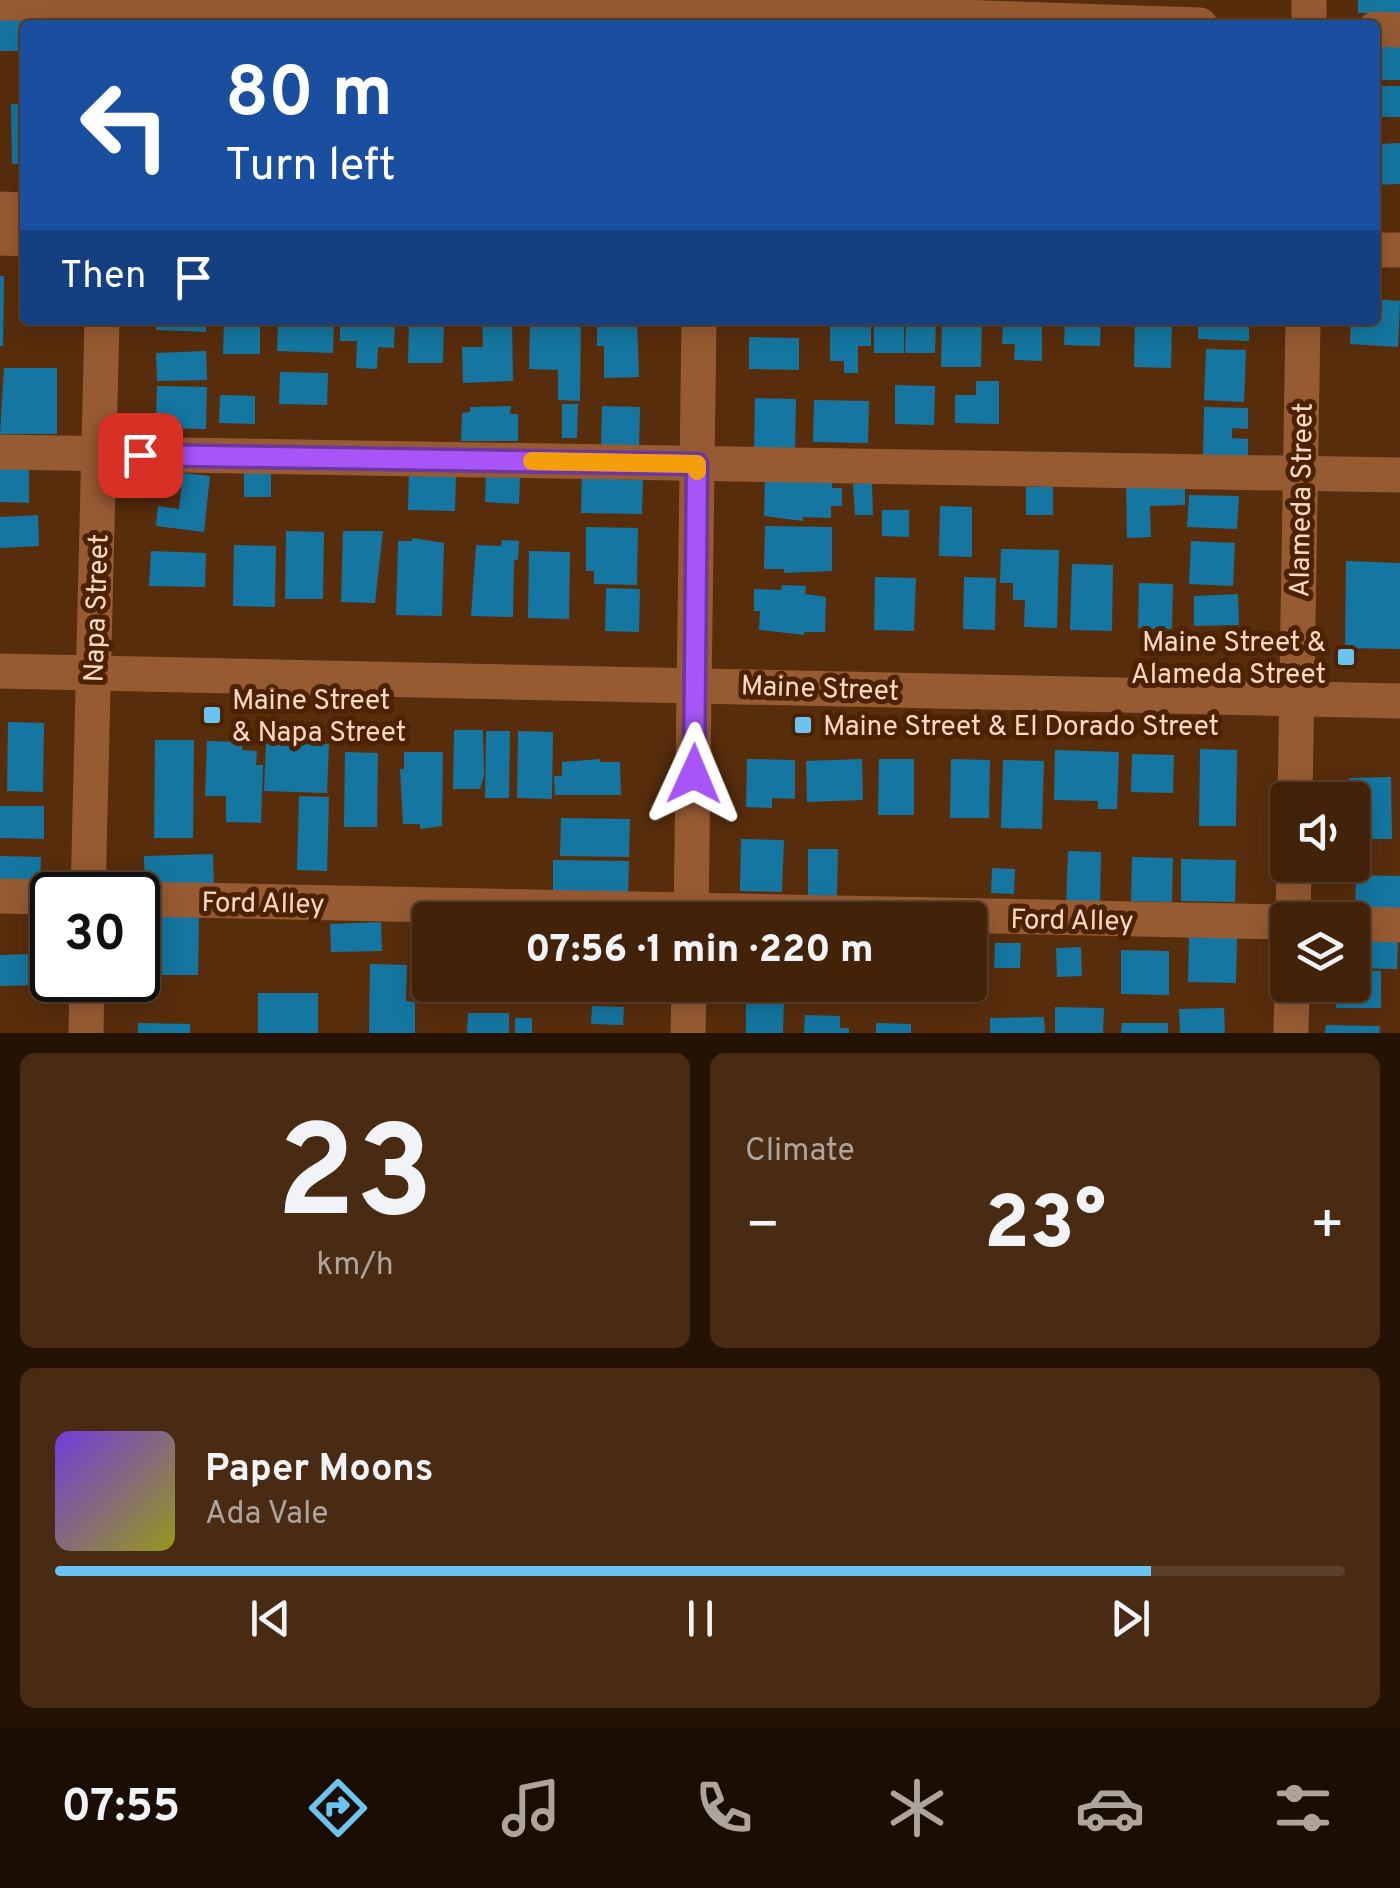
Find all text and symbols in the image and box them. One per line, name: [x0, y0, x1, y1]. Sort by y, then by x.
text: 80 m: [225, 52, 393, 141]
icon: left: [60, 60, 190, 190]
text: Turn left: [225, 139, 396, 196]
icon: arrive: [166, 250, 221, 305]
text: Then: [60, 253, 146, 302]
street label: Alameda Street: [1283, 402, 1323, 598]
pin: [98, 413, 183, 498]
icon: arrive: [113, 428, 168, 483]
street label: Napa Street: [77, 533, 119, 683]
place label: Maine Street & Alameda Street: [1131, 626, 1326, 694]
marker: Maine Street & Alameda Street: [1335, 646, 1357, 668]
street label: Maine Street: [740, 669, 900, 711]
place label: Maine Street & Napa Street: [232, 684, 406, 752]
marker: Maine Street & Napa Street: [201, 704, 223, 726]
place label: Maine Street & El Dorado Street: [823, 710, 1219, 746]
marker: Maine Street & El Dorado Street: [792, 714, 814, 736]
position arrow: [642, 722, 746, 826]
map controls: [1270, 782, 1370, 1002]
button: sound: [1270, 782, 1370, 882]
speed limit sign: 30: [30, 872, 160, 1002]
street label: Ford Alley: [201, 886, 325, 924]
button: layers: [1270, 902, 1370, 1002]
street label: Ford Alley: [1010, 903, 1134, 941]
text: 07:56 · 1 min · 220 m: [525, 927, 874, 976]
text: 23: [276, 1098, 434, 1263]
text: Climate: [745, 1132, 855, 1172]
text: 23°: [984, 1180, 1106, 1275]
text: −: [745, 1193, 780, 1263]
text: +: [1310, 1193, 1345, 1263]
text: km/h: [316, 1246, 394, 1286]
text: Paper Moons: [205, 1446, 434, 1495]
text: Ada Vale: [205, 1495, 329, 1535]
icon: previous: [243, 1591, 298, 1646]
icon: pause: [673, 1591, 728, 1646]
icon: next: [1103, 1591, 1158, 1646]
icon: directions: [303, 1773, 373, 1843]
icon: music: [496, 1773, 566, 1843]
icon: phone: [689, 1773, 759, 1843]
icon: climate: [882, 1773, 952, 1843]
icon: car: [1075, 1773, 1145, 1843]
icon: filters: [1268, 1773, 1338, 1843]
text: 07:55: [62, 1780, 180, 1837]

